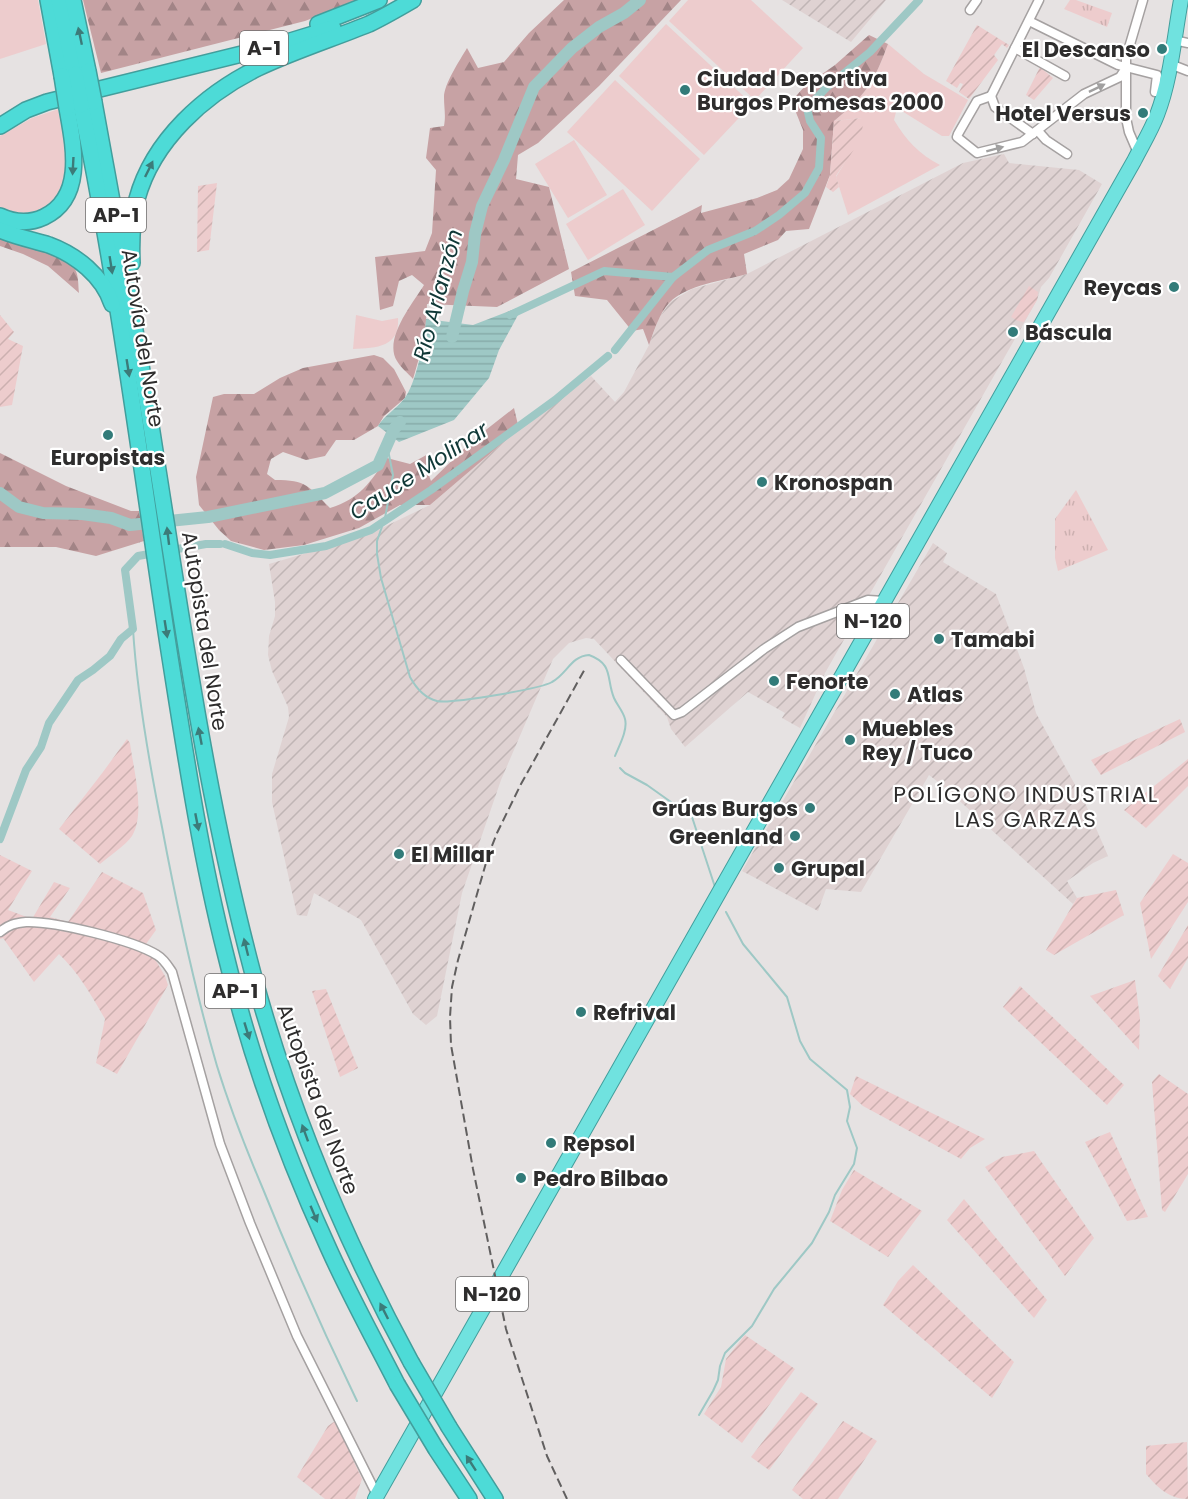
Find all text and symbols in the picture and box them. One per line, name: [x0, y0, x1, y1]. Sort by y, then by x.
one-way arrow: [75, 26, 85, 45]
road number: A-1: [240, 31, 288, 65]
place label: El Descanso: [1022, 35, 1150, 64]
marker: El Descanso: [1155, 42, 1169, 56]
place label: Ciudad Deportiva Burgos Promesas 2000: [697, 64, 944, 117]
marker: Ciudad Deportiva Burgos Promesas 2000: [678, 83, 692, 97]
one-way arrow: [1088, 83, 1105, 92]
place label: Hotel Versus: [995, 99, 1131, 128]
marker: Hotel Versus: [1136, 106, 1150, 120]
one-way arrow: [986, 144, 1004, 153]
one-way arrow: [69, 156, 78, 175]
one-way arrow: [145, 160, 154, 177]
road number: AP-1: [86, 198, 146, 232]
water label: Río Arlanzón: [406, 226, 470, 364]
street label: Autovía del Norte: [115, 247, 171, 429]
one-way arrow: [107, 256, 116, 275]
place label: Reycas: [1083, 273, 1162, 302]
marker: Reycas: [1167, 280, 1181, 294]
place label: Báscula: [1025, 318, 1112, 347]
marker: Báscula: [1006, 325, 1020, 339]
one-way arrow: [123, 359, 132, 378]
water label: Cauce Molinar: [343, 414, 495, 528]
marker: Europistas: [101, 428, 115, 442]
place label: Europistas: [51, 443, 165, 472]
place label: Kronospan: [774, 468, 893, 497]
marker: Kronospan: [755, 475, 769, 489]
one-way arrow: [163, 526, 172, 545]
street label: Autopista del Norte: [175, 529, 235, 733]
road number: N-120: [837, 604, 909, 638]
one-way arrow: [161, 620, 170, 639]
place label: Tamabi: [951, 625, 1035, 654]
marker: Tamabi: [932, 632, 946, 646]
place label: Fenorte: [786, 667, 868, 696]
marker: Fenorte: [767, 674, 781, 688]
place label: Atlas: [907, 680, 963, 709]
marker: Atlas: [888, 687, 902, 701]
place label: Muebles Rey / Tuco: [862, 714, 973, 767]
one-way arrow: [195, 726, 204, 745]
marker: Muebles Rey / Tuco: [843, 733, 857, 747]
district label: POLÍGONO INDUSTRIAL LAS GARZAS: [893, 779, 1159, 835]
place label: Grúas Burgos: [652, 794, 798, 823]
marker: Grúas Burgos: [803, 801, 817, 815]
one-way arrow: [193, 812, 202, 831]
place label: Greenland: [669, 822, 783, 851]
marker: Greenland: [788, 829, 802, 843]
place label: El Millar: [411, 840, 494, 869]
marker: El Millar: [392, 847, 406, 861]
place label: Grupal: [791, 854, 865, 883]
marker: Grupal: [772, 861, 786, 875]
one-way arrow: [241, 938, 251, 956]
road number: AP-1: [205, 974, 265, 1008]
place label: Refrival: [593, 998, 676, 1027]
street label: Autopista del Norte: [270, 1000, 366, 1198]
marker: Refrival: [574, 1005, 588, 1019]
one-way arrow: [243, 1023, 252, 1041]
one-way arrow: [299, 1124, 309, 1142]
place label: Repsol: [563, 1129, 635, 1158]
marker: Repsol: [544, 1136, 558, 1150]
place label: Pedro Bilbao: [533, 1164, 668, 1193]
marker: Pedro Bilbao: [514, 1171, 528, 1185]
one-way arrow: [309, 1206, 319, 1224]
road number: N-120: [456, 1277, 528, 1311]
one-way arrow: [379, 1302, 389, 1320]
one-way arrow: [466, 1455, 477, 1471]

